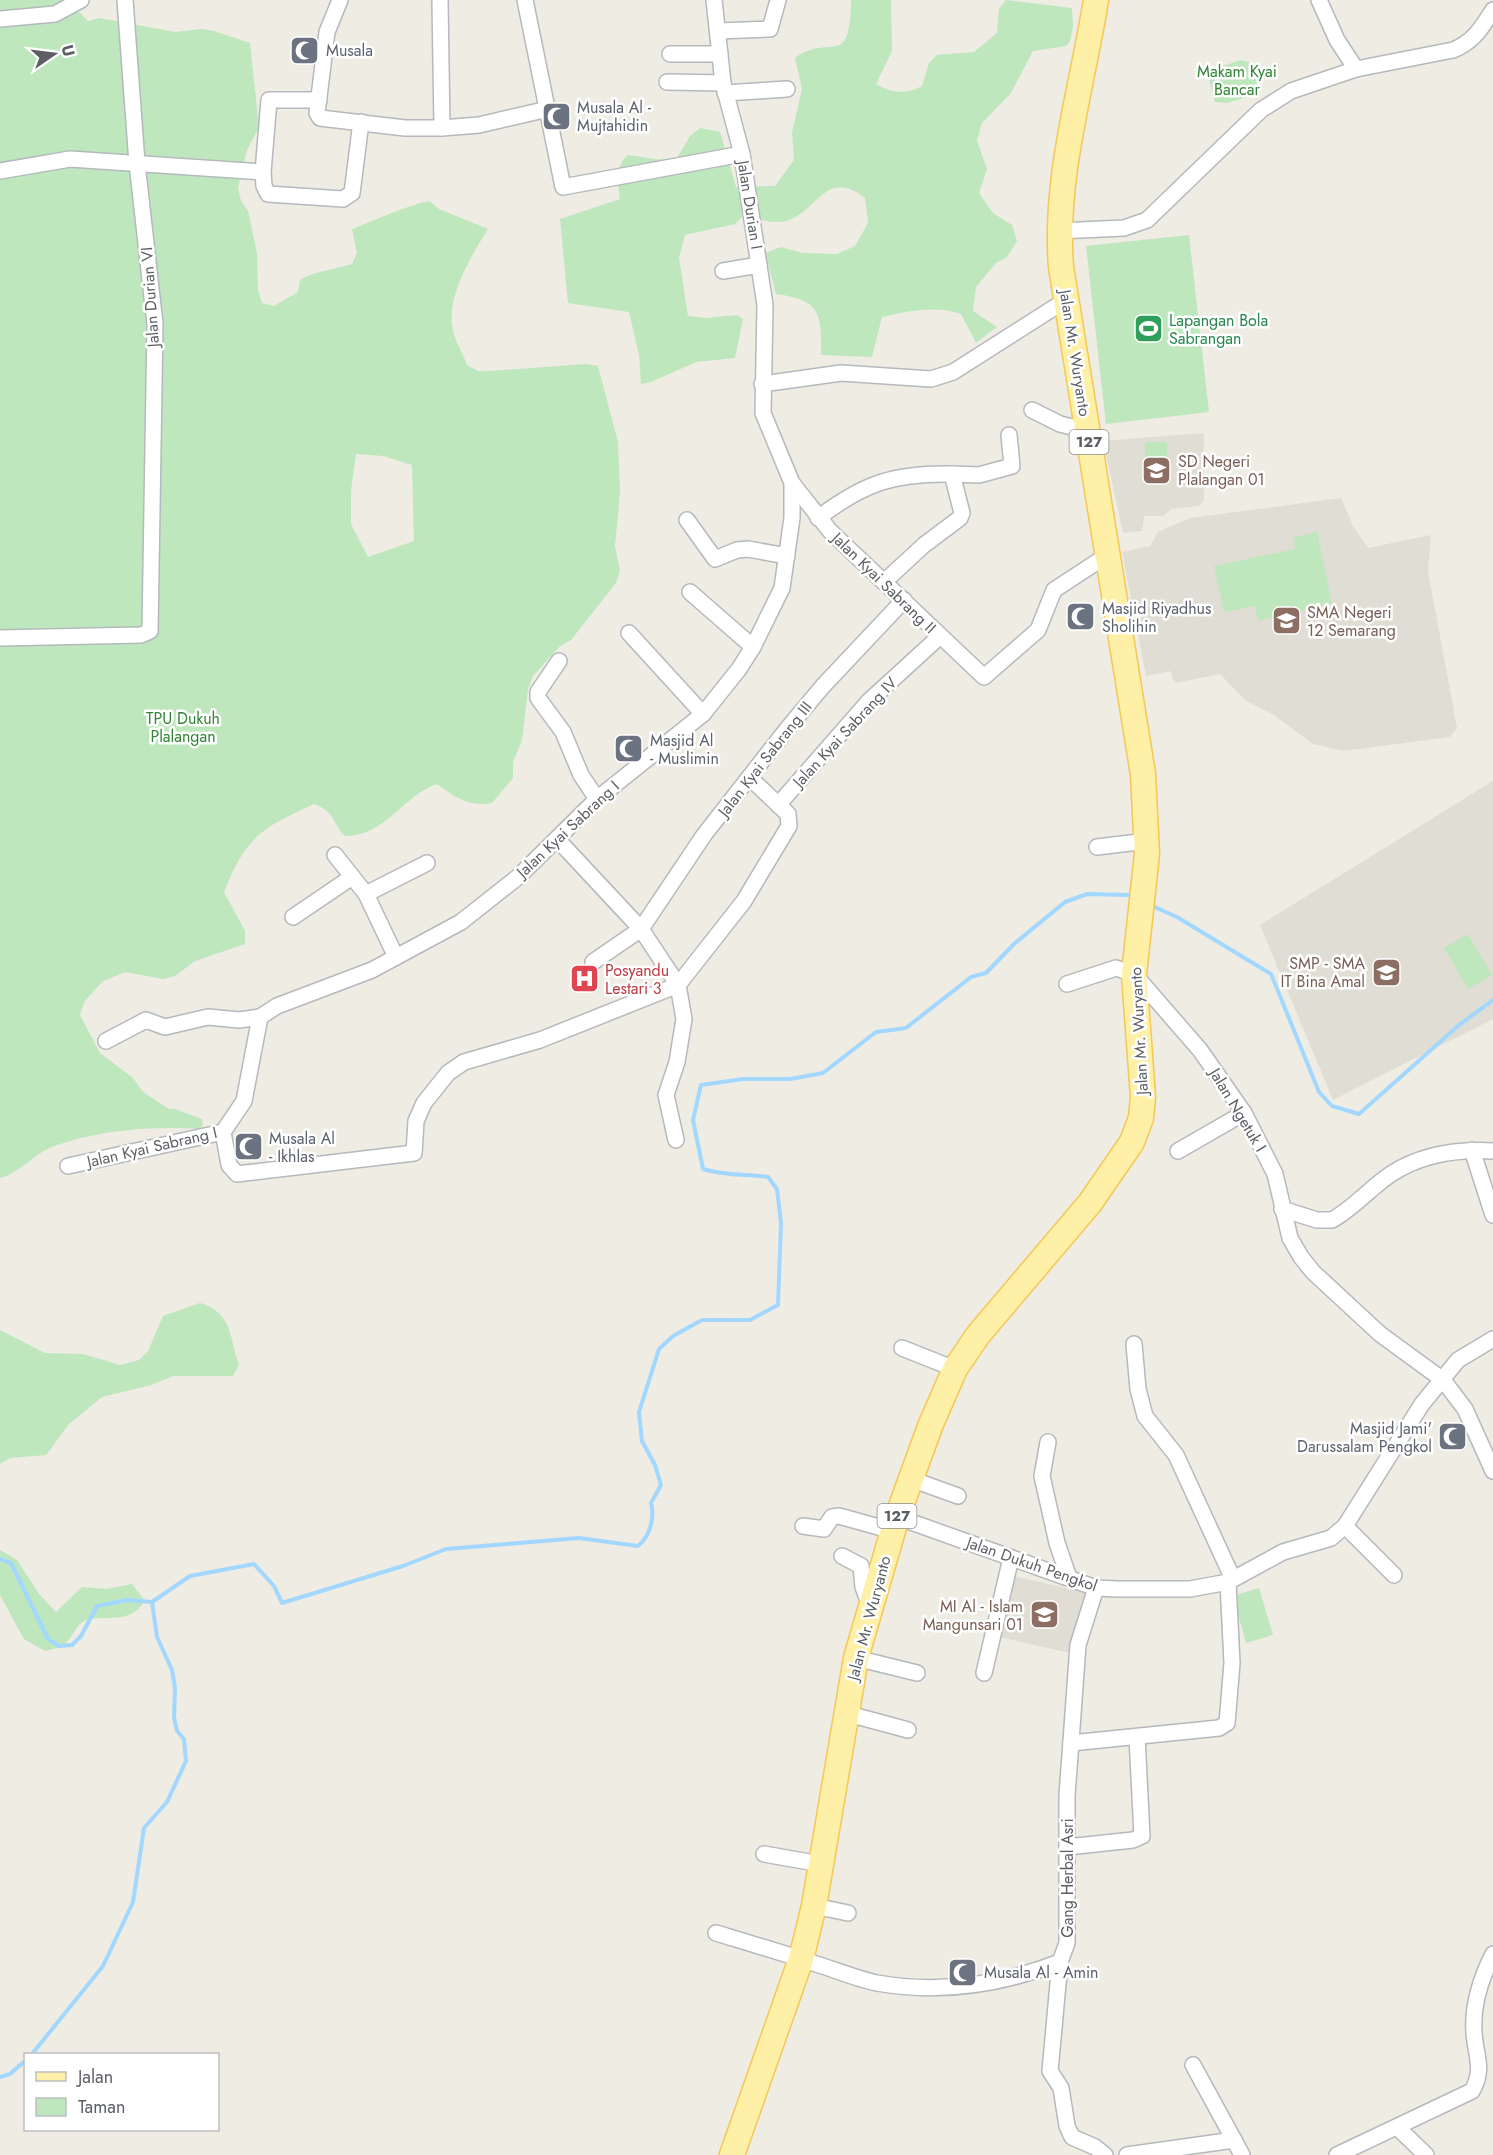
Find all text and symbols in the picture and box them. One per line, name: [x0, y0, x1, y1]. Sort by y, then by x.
north arrow: [24, 24, 84, 84]
mosque icon: Musala: [289, 34, 321, 66]
place label: Musala: [326, 39, 373, 62]
text: U: [56, 42, 81, 59]
park label: Makam Kyai Bancar: [1197, 60, 1277, 101]
place label: Musala Al - Mujtahidin: [577, 96, 652, 137]
mosque icon: Musala Al - Mujtahidin: [540, 100, 572, 132]
street label: Jalan Durian I: [731, 157, 768, 251]
street label: Jalan Durian VI: [135, 246, 165, 350]
street label: Jalan Mr. Wuryanto: [1053, 286, 1096, 418]
place label: Lapangan Bola Sabrangan: [1169, 309, 1268, 350]
sports icon: Lapangan Bola Sabrangan: [1132, 313, 1164, 345]
road number: 127: [1070, 430, 1108, 454]
place label: SD Negeri Plalangan 01: [1178, 450, 1265, 491]
school or university icon: SD Negeri Plalangan 01: [1141, 454, 1173, 486]
street label: Jalan Kyai Sabrang II: [825, 526, 941, 639]
place label: Masjid Riyadhus Sholihin: [1102, 597, 1211, 638]
mosque icon: Masjid Riyadhus Sholihin: [1065, 601, 1097, 633]
place label: SMA Negeri 12 Semarang: [1307, 601, 1396, 642]
school or university icon: SMA Negeri 12 Semarang: [1270, 605, 1302, 637]
street label: Jalan Kyai Sabrang IV: [786, 671, 903, 794]
street label: Jalan Kyai Sabrang III: [711, 696, 817, 823]
park label: TPU Dukuh Plalangan: [146, 707, 220, 748]
place label: Masjid Al - Muslimin: [650, 729, 719, 770]
mosque icon: Masjid Al - Muslimin: [613, 733, 645, 765]
street label: Jalan Kyai Sabrang I: [510, 775, 625, 884]
place label: SMP - SMA IT Bina Amal: [1280, 952, 1365, 993]
school or university icon: SMP - SMA IT Bina Amal: [1370, 956, 1402, 988]
place label: Posyandu Lestari 3: [605, 959, 669, 1000]
hospital icon: Posyandu Lestari 3: [568, 963, 600, 995]
street label: Jalan Mr. Wuryanto: [1124, 966, 1154, 1098]
street label: Jalan Ngetuk I: [1203, 1062, 1272, 1156]
street label: Jalan Kyai Sabrang I: [83, 1121, 219, 1174]
place label: Musala Al - Ikhlas: [269, 1127, 335, 1168]
mosque icon: Musala Al - Ikhlas: [232, 1131, 264, 1163]
place label: Masjid Jami' Darussalam Pengkol: [1297, 1417, 1432, 1458]
mosque icon: Masjid Jami' Darussalam Pengkol: [1437, 1421, 1469, 1453]
road number: 127: [878, 1504, 916, 1528]
street label: Jalan Dukuh Pengkol: [962, 1530, 1101, 1597]
street label: Jalan Mr. Wuryanto: [841, 1553, 897, 1685]
place label: MI Al - Islam Mangunsari 01: [923, 1595, 1023, 1636]
school or university icon: MI Al - Islam Mangunsari 01: [1028, 1599, 1060, 1631]
street label: Gang Herbal Asri: [1056, 1818, 1079, 1938]
mosque icon: Musala Al - Amin: [947, 1956, 979, 1988]
place label: Musala Al - Amin: [984, 1961, 1098, 1984]
legend: [24, 2053, 219, 2131]
text: Jalan: [76, 2064, 113, 2090]
text: Taman: [78, 2094, 125, 2120]

